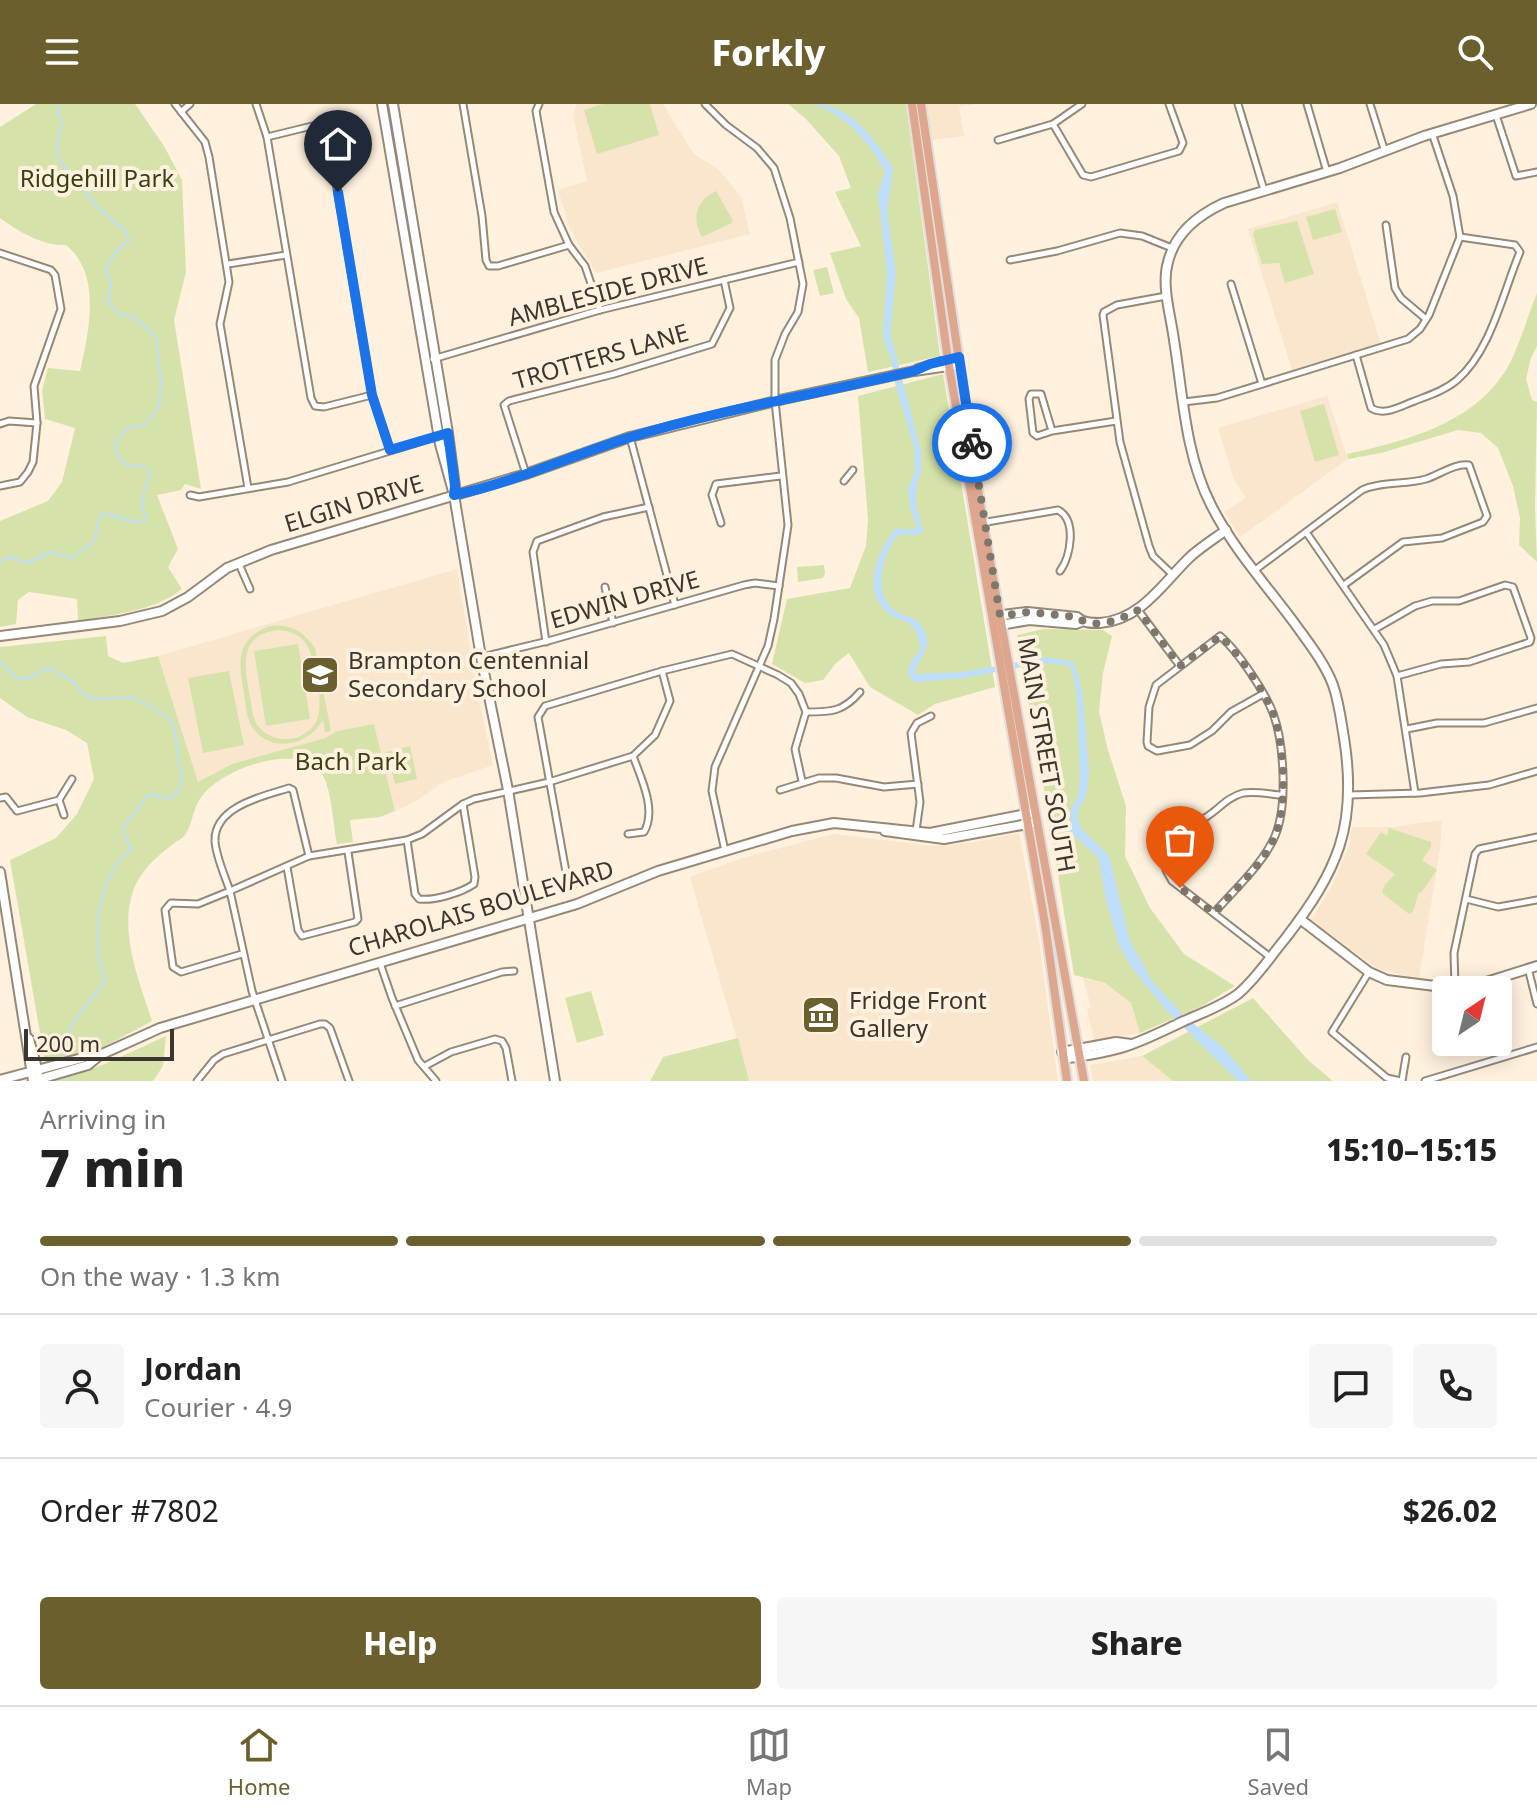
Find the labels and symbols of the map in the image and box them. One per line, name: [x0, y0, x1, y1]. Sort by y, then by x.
pin: [304, 110, 372, 192]
park label: Ridgehill Park: [20, 161, 174, 194]
street label: AMBLESIDE DRIVE: [504, 248, 711, 333]
street label: TROTTERS LANE: [509, 315, 692, 396]
courier: [932, 403, 1012, 483]
street label: ELGIN DRIVE: [280, 466, 427, 539]
street label: EDWIN DRIVE: [546, 561, 703, 636]
street label: MAIN STREET SOUTH: [1011, 635, 1084, 875]
place label: Brampton Centennial Secondary School: [348, 643, 589, 704]
school or university icon: Brampton Centennial Secondary School: [299, 654, 341, 696]
park label: Bach Park: [295, 744, 407, 777]
pin: [1146, 806, 1214, 888]
street label: CHAROLAIS BOULEVARD: [344, 851, 618, 964]
north arrow: [1432, 976, 1512, 1056]
place label: Fridge Front Gallery: [849, 983, 987, 1044]
museum icon: Fridge Front Gallery: [800, 994, 842, 1036]
scale bar: [24, 1025, 174, 1061]

